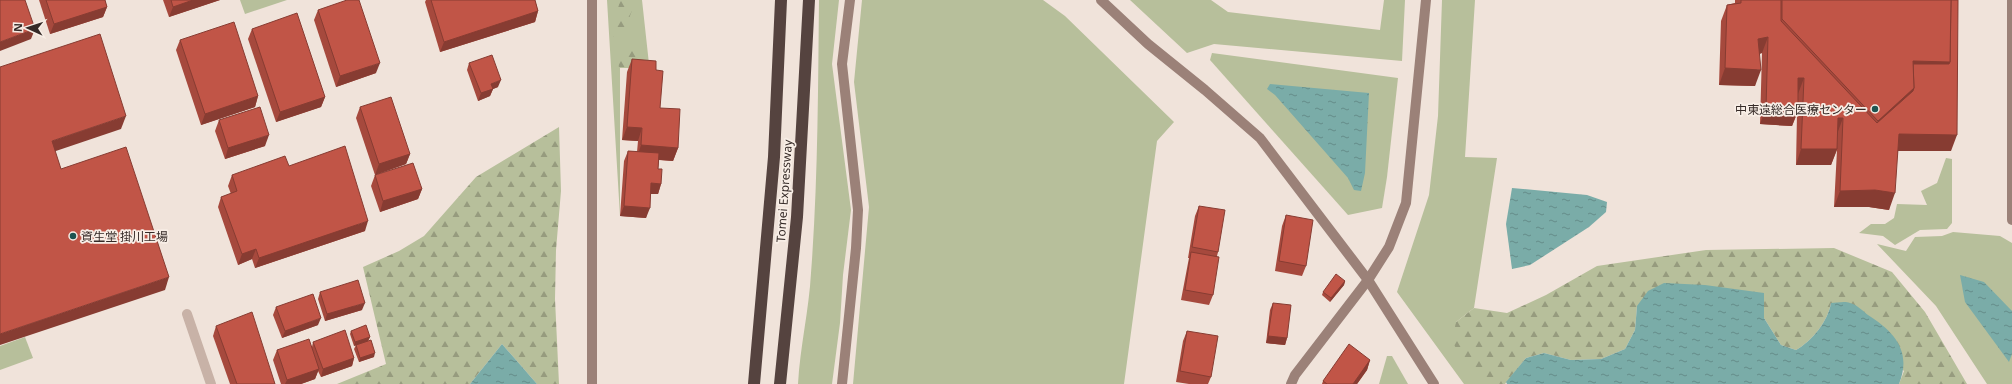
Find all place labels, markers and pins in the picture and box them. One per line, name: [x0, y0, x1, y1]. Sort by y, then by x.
place label: 中東遠総合医療センター: [1735, 101, 1867, 118]
marker: 中東遠総合医療センター: [1870, 104, 1880, 114]
place label: 資生堂 掛川工場: [81, 228, 168, 245]
marker: 資生堂 掛川工場: [68, 231, 78, 241]

